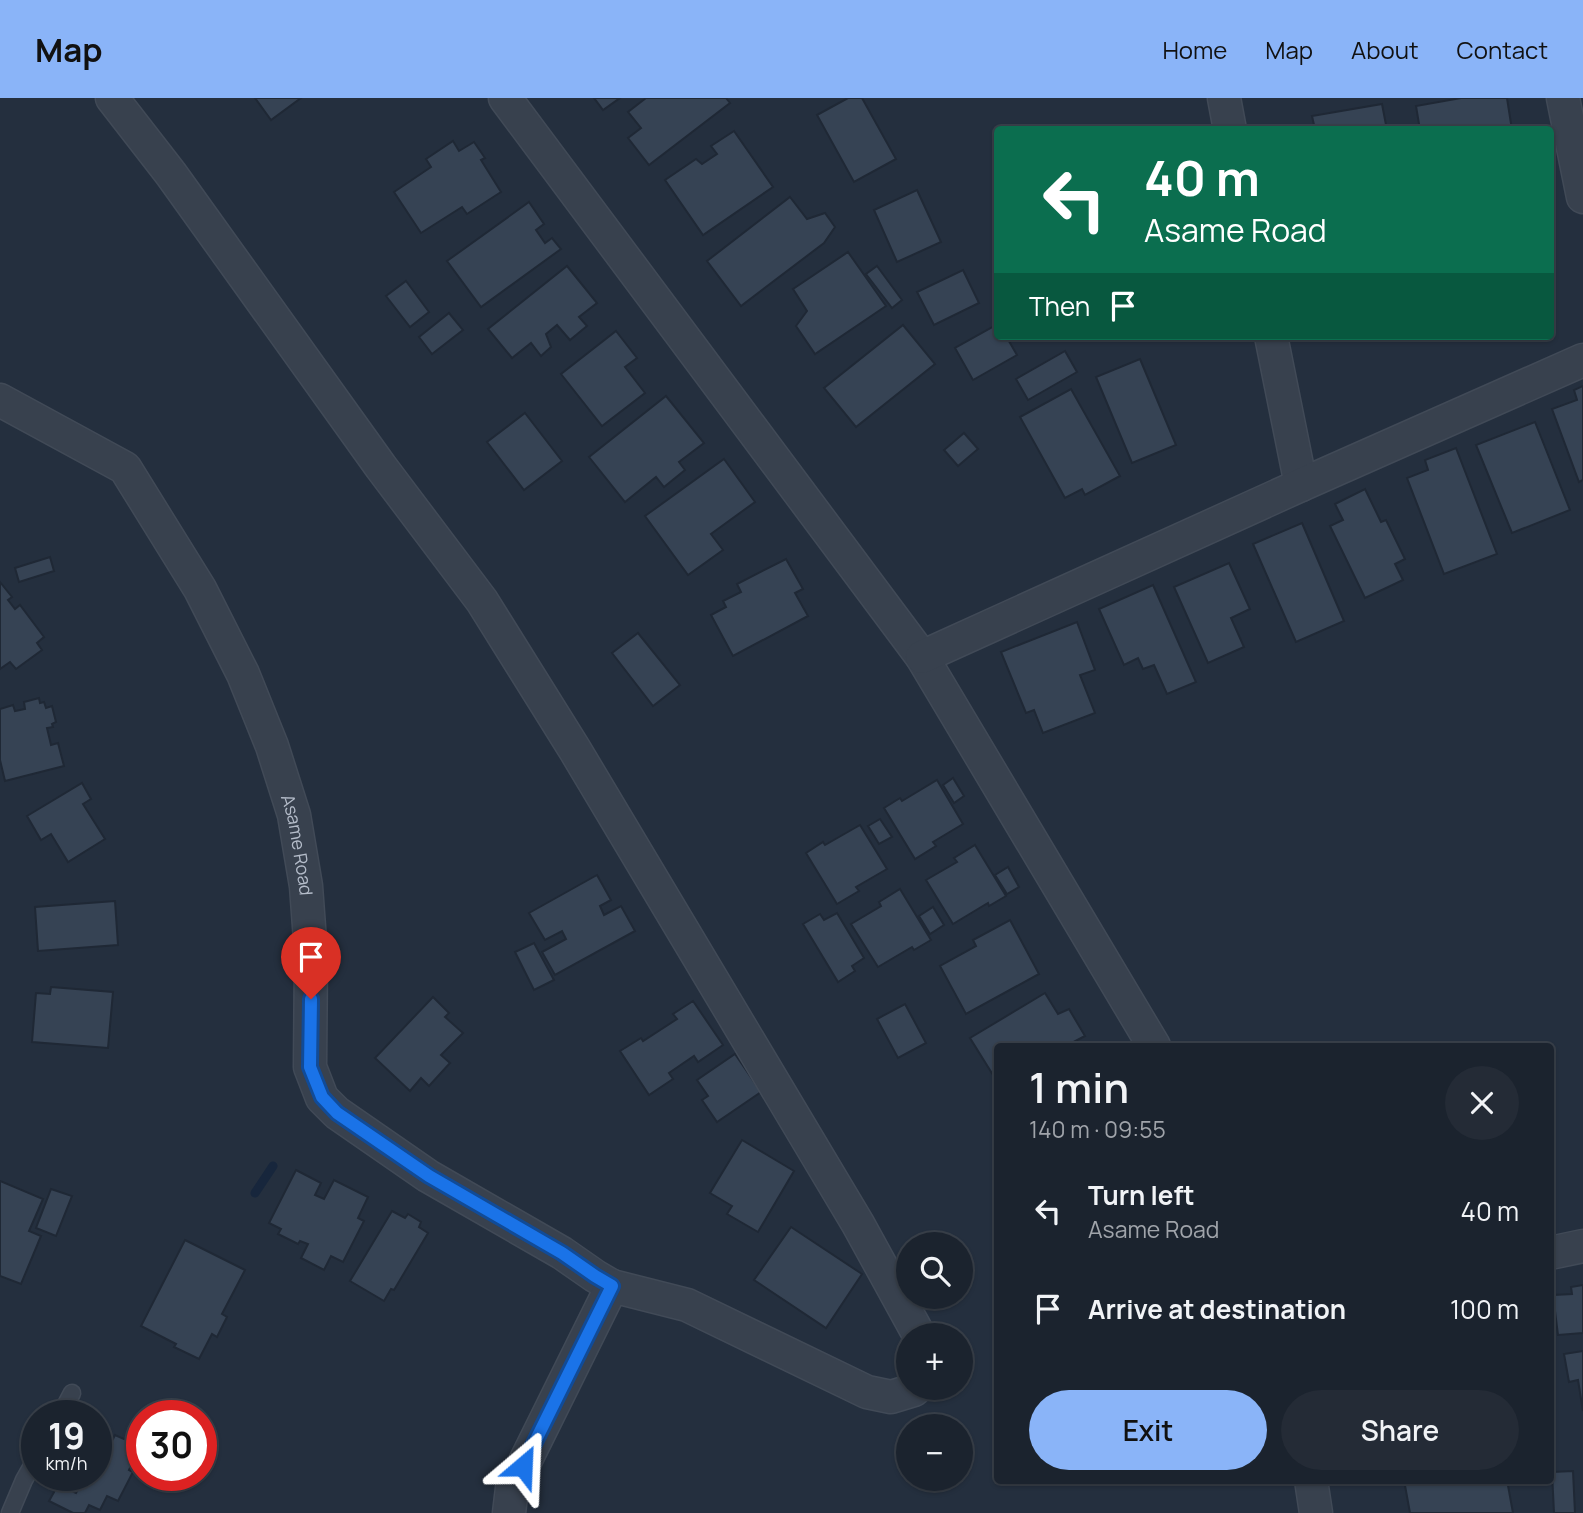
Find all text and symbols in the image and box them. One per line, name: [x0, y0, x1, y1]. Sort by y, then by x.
text: Map: [35, 27, 103, 72]
text: Home: [1162, 33, 1227, 66]
text: Map: [1265, 33, 1313, 66]
text: About: [1351, 33, 1419, 66]
text: Contact: [1457, 33, 1548, 66]
text: 40 m: [1144, 144, 1260, 211]
icon: left: [1029, 154, 1120, 245]
text: Asame Road: [1144, 208, 1327, 252]
icon: arrive: [1104, 287, 1142, 325]
text: Then: [1029, 288, 1090, 324]
street label: Asame Road: [276, 791, 319, 896]
pin: [281, 927, 341, 999]
icon: arrive: [292, 938, 330, 976]
text: 1 min: [1029, 1058, 1129, 1116]
button: close: [1445, 1066, 1519, 1140]
text: 140 m · 09:55: [1029, 1113, 1166, 1145]
text: Turn left: [1088, 1177, 1195, 1213]
icon: left: [1029, 1192, 1067, 1230]
text: 40 m: [1461, 1193, 1519, 1229]
text: Asame Road: [1088, 1213, 1219, 1245]
map controls: [896, 1232, 973, 1491]
button: search: [896, 1232, 973, 1309]
icon: arrive: [1029, 1290, 1067, 1328]
text: Arrive at destination: [1088, 1291, 1346, 1327]
text: 100 m: [1450, 1291, 1519, 1327]
button: +: [896, 1323, 973, 1400]
button: Exit: [1029, 1390, 1267, 1470]
button: Share: [1281, 1390, 1519, 1470]
speed limit sign: 30: [126, 1400, 217, 1491]
text: 19: [48, 1412, 85, 1460]
button: −: [896, 1414, 973, 1491]
position arrow: [486, 1429, 560, 1503]
text: km/h: [46, 1451, 87, 1475]

